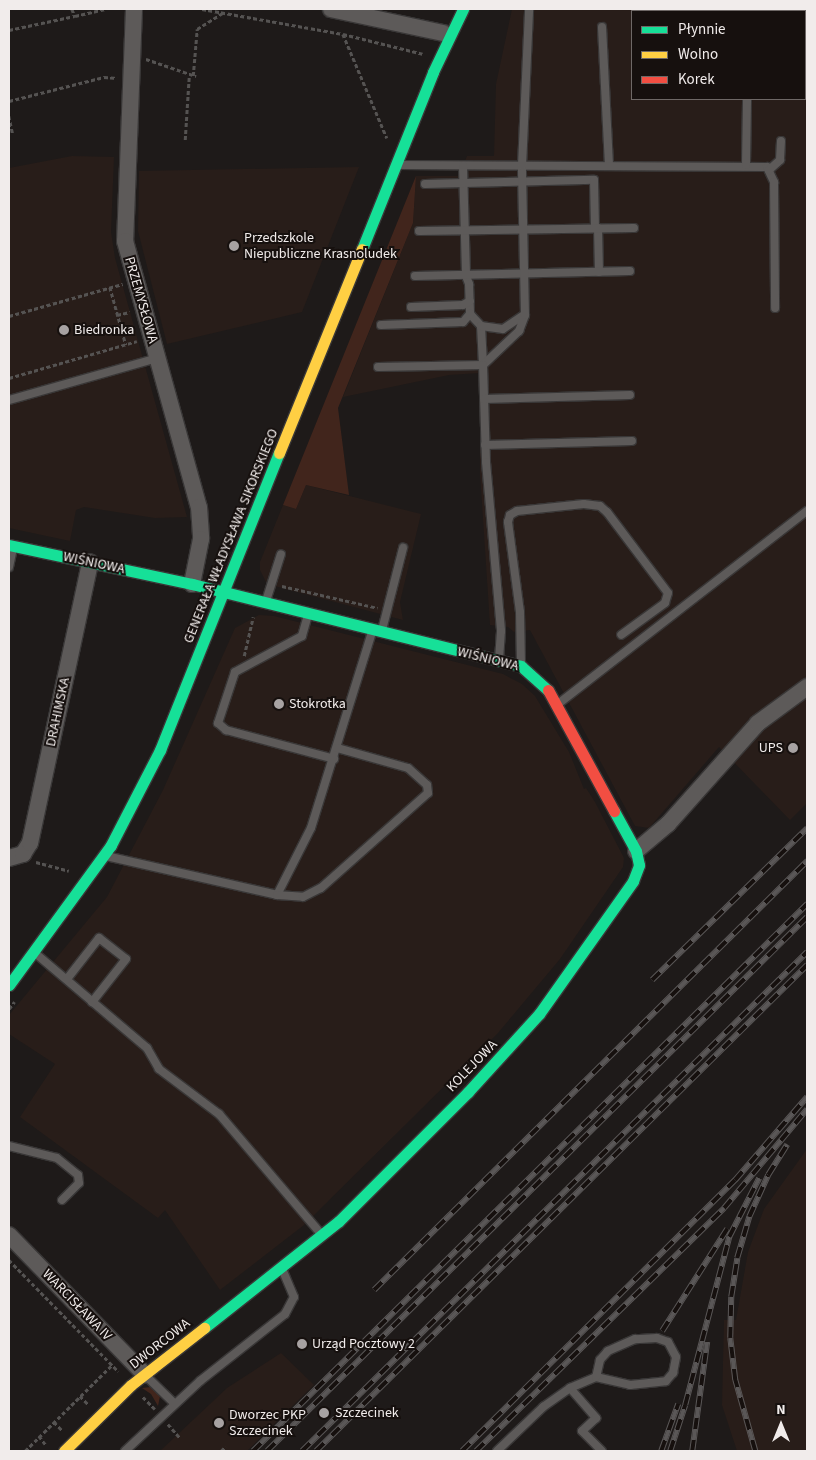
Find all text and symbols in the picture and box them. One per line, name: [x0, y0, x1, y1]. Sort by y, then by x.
legend: [631, 10, 806, 100]
text: Płynnie: [678, 19, 726, 40]
text: Wolno: [678, 44, 718, 65]
text: Korek: [678, 69, 715, 90]
place label: Przedszkole Niepubliczne Krasnoludek: [244, 230, 397, 262]
marker: Przedszkole Niepubliczne Krasnoludek: [228, 240, 240, 252]
street label: PRZEMYSŁOWA: [121, 255, 161, 345]
place label: Biedronka: [74, 322, 134, 338]
marker: Biedronka: [58, 324, 70, 336]
street label: GENERAŁA WŁADYSŁAWA SIKORSKIEGO: [180, 426, 282, 646]
street label: WIŚNIOWA: [62, 548, 126, 578]
street label: WIŚNIOWA: [456, 643, 520, 675]
street label: DRAHIMSKA: [42, 676, 74, 748]
place label: Stokrotka: [289, 696, 346, 712]
marker: Stokrotka: [273, 698, 285, 710]
place label: UPS: [759, 740, 783, 756]
marker: UPS: [787, 742, 799, 754]
street label: KOLEJOWA: [443, 1036, 501, 1096]
street label: WARCISŁAWA IV: [39, 1266, 115, 1344]
street label: DWORCOWA: [126, 1315, 194, 1373]
place label: Urząd Pocztowy 2: [312, 1336, 415, 1352]
marker: Urząd Pocztowy 2: [296, 1338, 308, 1350]
north arrow: [756, 1400, 806, 1450]
text: N: [776, 1400, 786, 1420]
place label: Szczecinek: [335, 1405, 399, 1421]
marker: Szczecinek: [317, 1406, 331, 1420]
place label: Dworzec PKP Szczecinek: [229, 1407, 306, 1440]
marker: Dworzec PKP Szczecinek: [213, 1417, 225, 1429]

